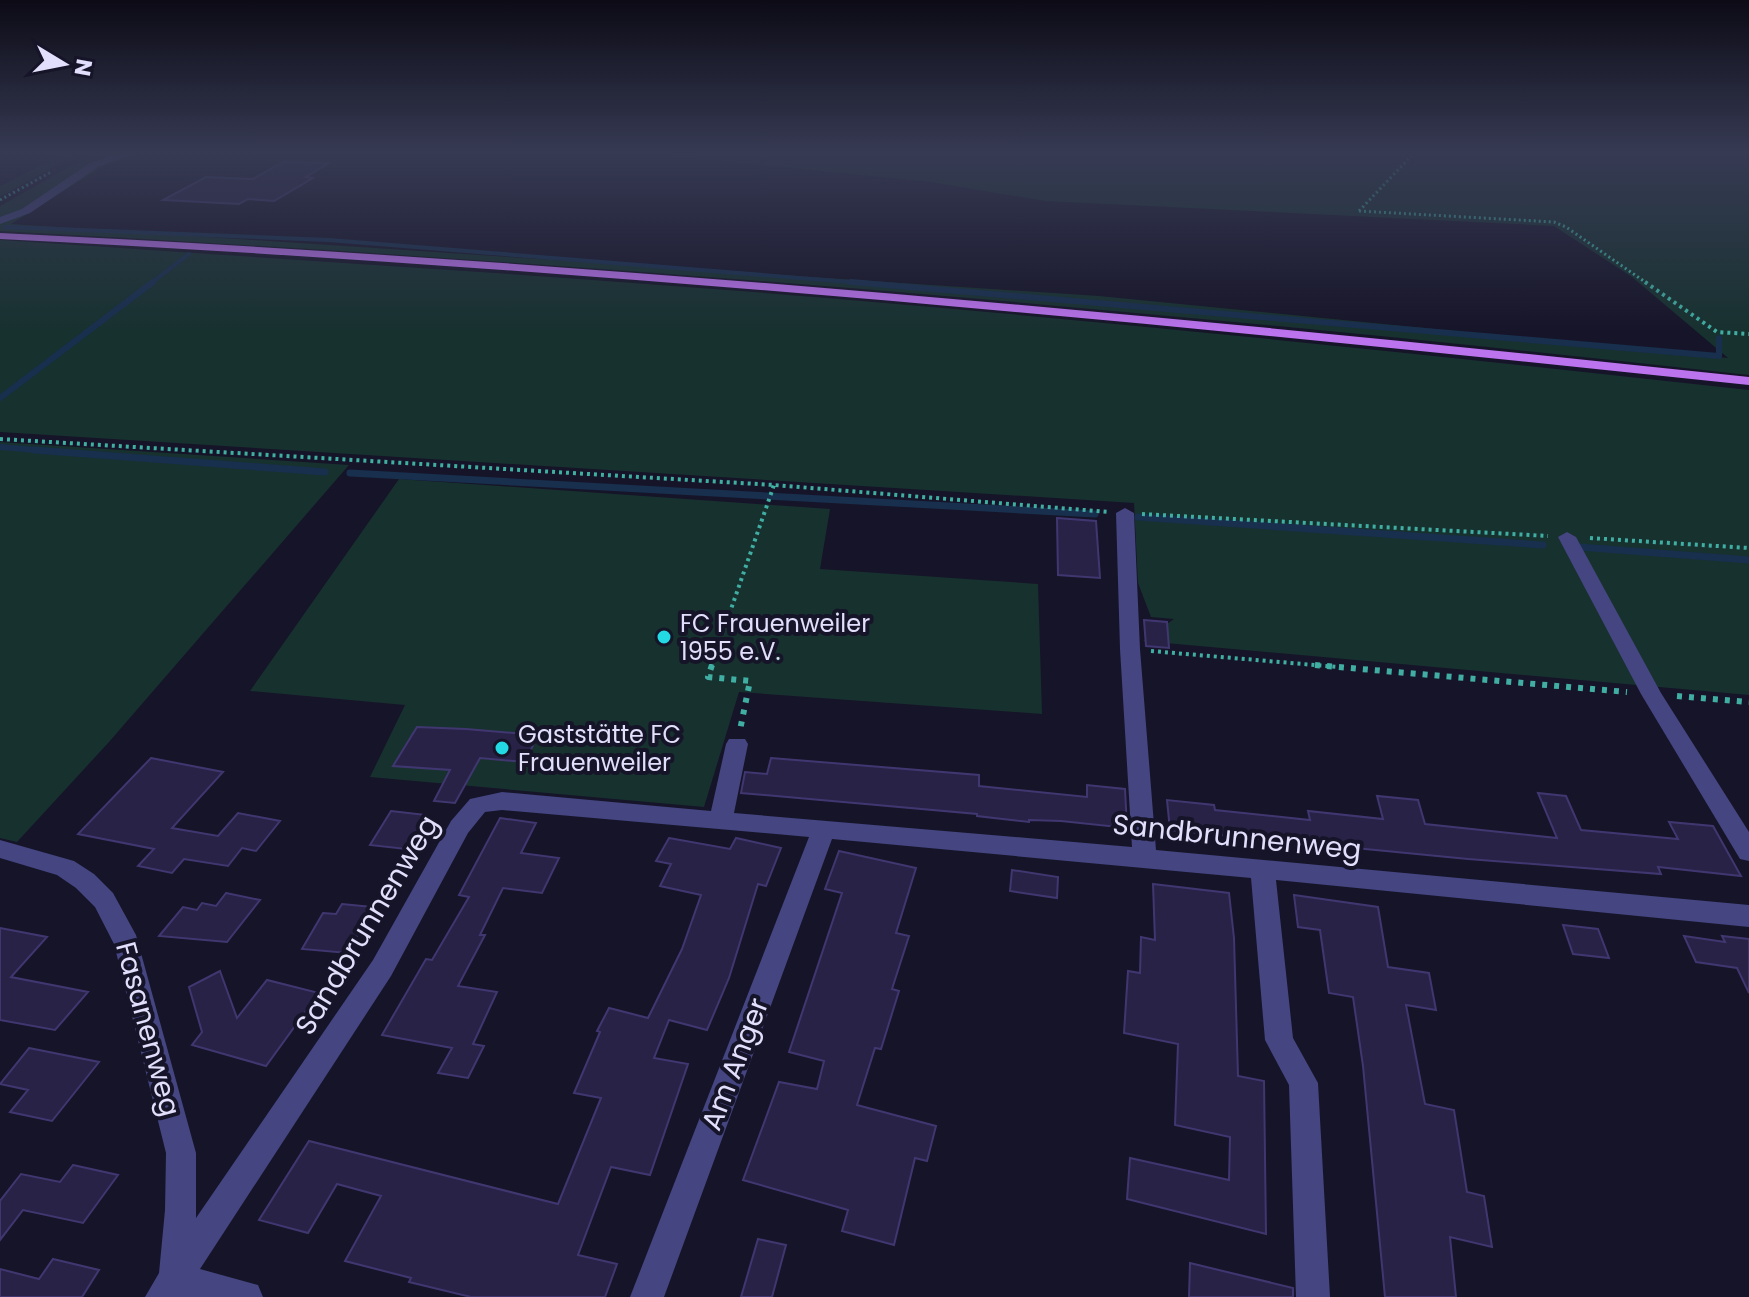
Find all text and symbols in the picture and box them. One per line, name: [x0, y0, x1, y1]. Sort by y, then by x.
north arrow: [24, 24, 104, 104]
text: N: [67, 57, 100, 78]
place label: FC Frauenweiler 1955 e.V.: [680, 607, 870, 668]
marker: FC Frauenweiler 1955 e.V.: [655, 628, 673, 646]
place label: Gaststätte FC Frauenweiler: [518, 718, 681, 779]
marker: Gaststätte FC Frauenweiler: [493, 739, 511, 757]
street label: Sandbrunnenweg: [1111, 805, 1363, 869]
street label: Sandbrunnenweg: [286, 808, 448, 1042]
street label: Fasanenweg: [106, 937, 190, 1121]
street label: Am Anger: [692, 992, 778, 1136]

